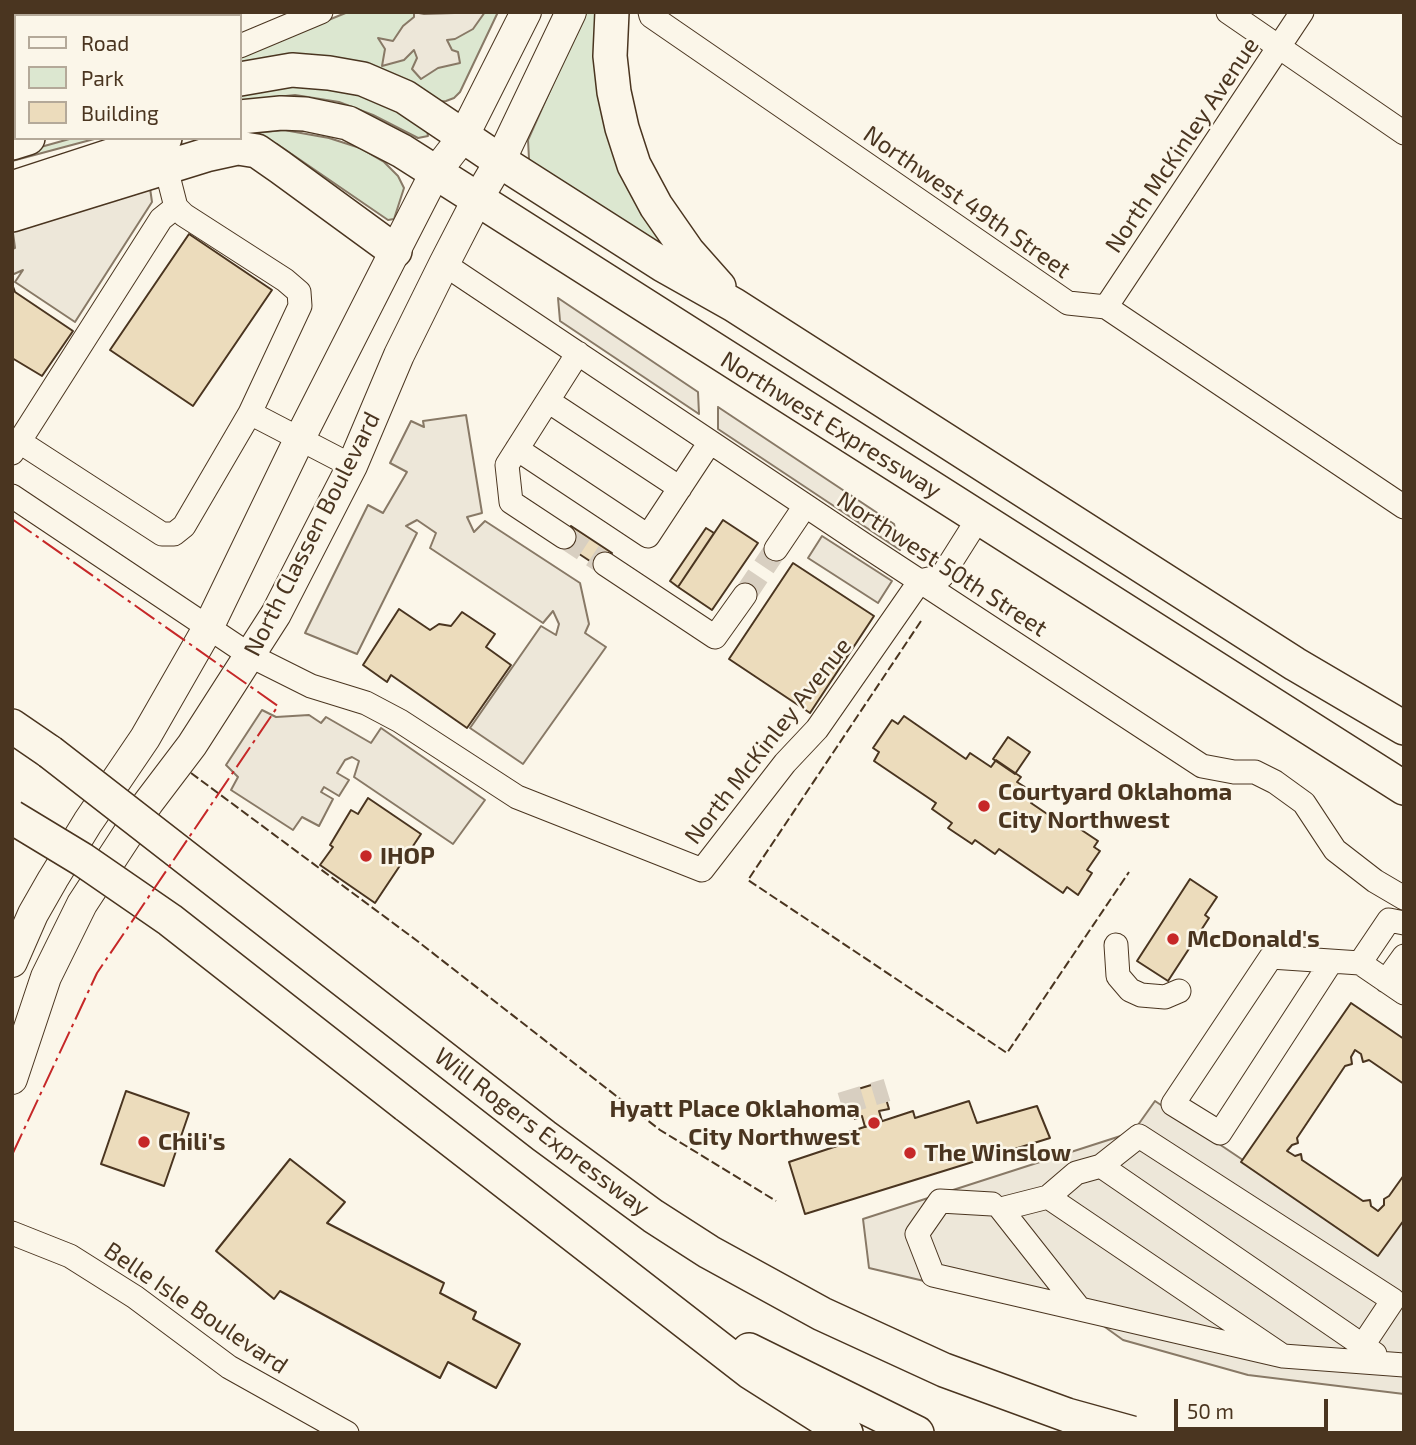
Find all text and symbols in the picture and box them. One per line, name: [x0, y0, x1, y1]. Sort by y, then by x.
legend: [14, 14, 242, 140]
text: Road: [81, 30, 129, 55]
street label: North McKinley Avenue: [1099, 32, 1265, 258]
text: Park: [81, 65, 124, 90]
text: Building: [81, 100, 159, 125]
street label: Northwest 49th Street: [858, 120, 1076, 284]
street label: Northwest Expressway: [715, 345, 947, 505]
street label: North Classen Boulevard: [238, 407, 386, 661]
street label: Northwest 50th Street: [831, 485, 1053, 643]
street label: North McKinley Avenue: [678, 632, 858, 850]
place label: Courtyard Oklahoma City Northwest: [998, 778, 1232, 834]
marker: Courtyard Oklahoma City Northwest: [976, 798, 992, 814]
place label: IHOP: [380, 842, 435, 870]
marker: IHOP: [358, 848, 374, 864]
place label: McDonald's: [1187, 925, 1320, 953]
marker: McDonald's: [1165, 931, 1181, 947]
street label: Will Rogers Expressway: [429, 1042, 655, 1222]
place label: Hyatt Place Oklahoma City Northwest: [609, 1095, 860, 1151]
marker: Hyatt Place Oklahoma City Northwest: [866, 1115, 882, 1131]
place label: Chili's: [158, 1128, 225, 1156]
marker: Chili's: [136, 1134, 152, 1150]
place label: The Winslow: [924, 1139, 1071, 1167]
marker: The Winslow: [902, 1145, 918, 1161]
street label: Belle Isle Boulevard: [99, 1236, 293, 1380]
scale bar: [1178, 1386, 1332, 1430]
text: 50 m: [1187, 1398, 1234, 1423]

